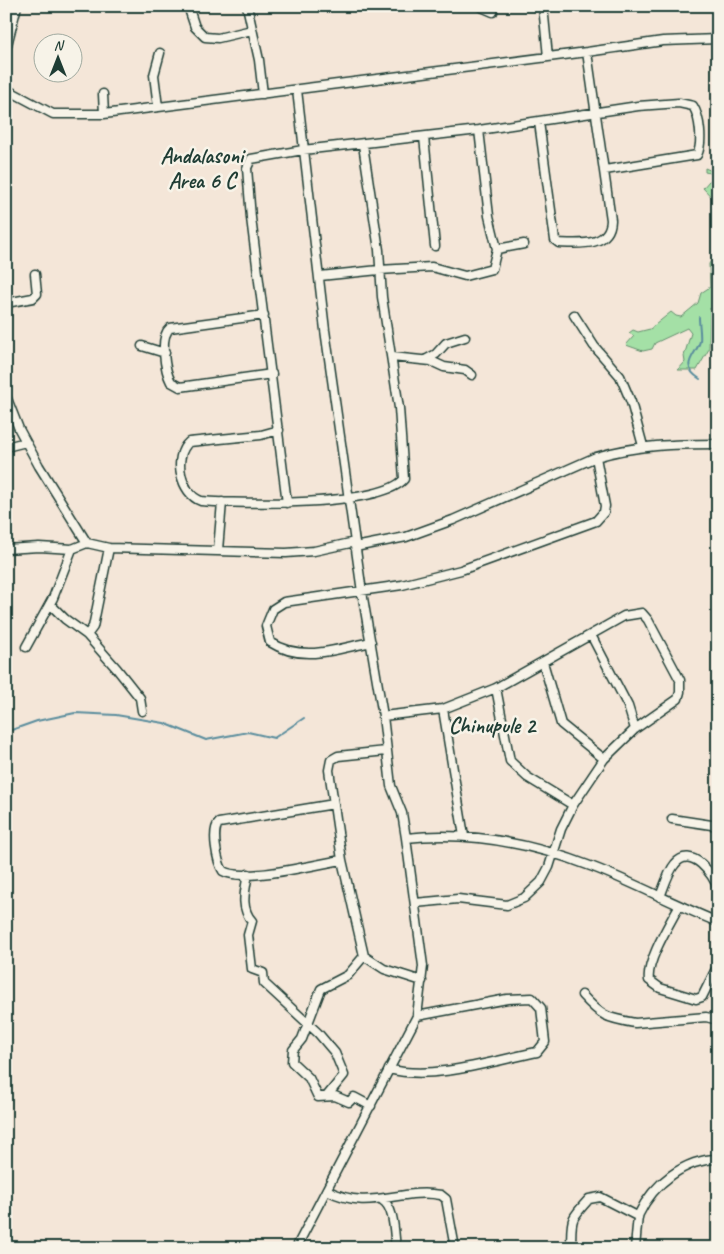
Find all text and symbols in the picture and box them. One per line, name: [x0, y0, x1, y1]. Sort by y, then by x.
north arrow: [32, 32, 82, 82]
text: N: [54, 37, 65, 54]
district label: Andalasoni Area 6 C: [161, 142, 246, 195]
district label: Chinupule 2: [449, 712, 537, 740]

